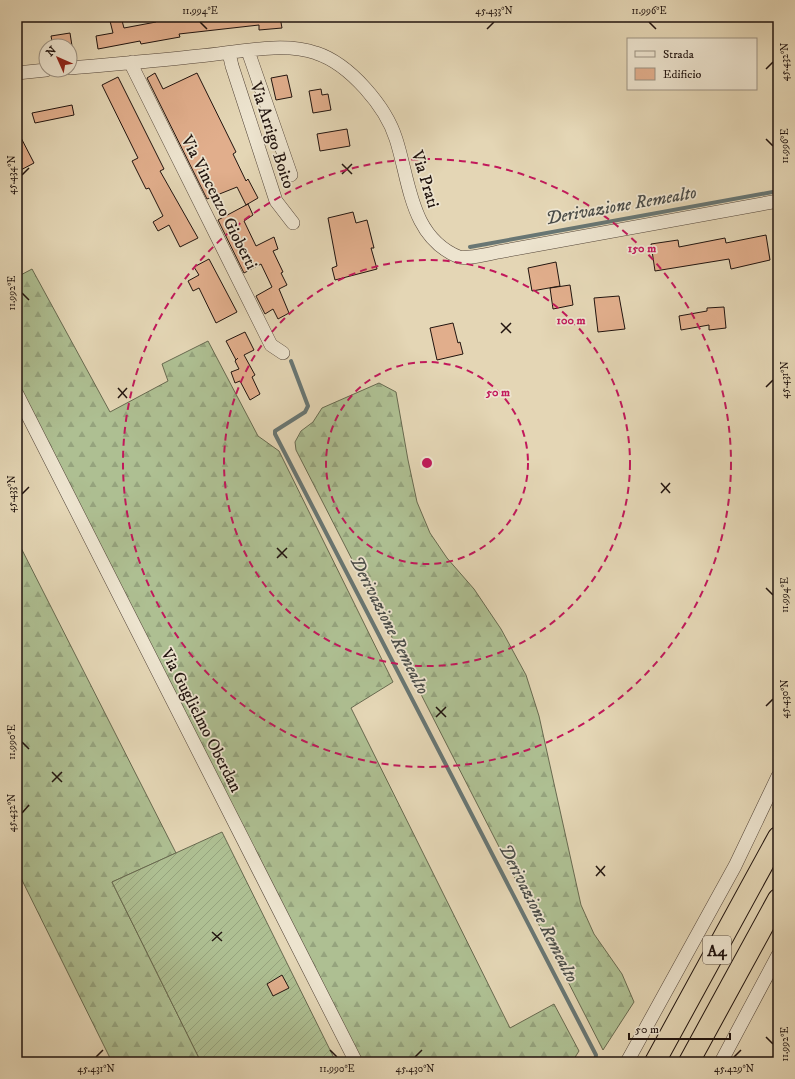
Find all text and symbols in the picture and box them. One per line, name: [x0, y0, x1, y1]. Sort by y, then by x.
text: 11.994°E: [182, 5, 218, 17]
text: 45.433°N: [475, 5, 513, 17]
text: 11.996°E: [631, 5, 667, 17]
north arrow: [38, 38, 78, 78]
legend: [627, 38, 757, 90]
text: N: [43, 43, 60, 60]
text: 45.432°N: [779, 43, 791, 81]
text: Strada: [663, 47, 695, 62]
text: Edificio: [663, 67, 702, 82]
street label: Via Arrigo Boito: [244, 78, 300, 191]
text: 11.996°E: [779, 128, 791, 164]
street label: Via Vincenzo Gioberti: [175, 131, 262, 273]
street label: Via Prati: [406, 147, 444, 211]
text: 45.434°N: [6, 155, 18, 195]
water label: Derivazione Remealto: [544, 182, 699, 230]
text: 150 m: [628, 241, 656, 256]
text: 11.992°E: [6, 276, 18, 310]
text: 100 m: [557, 313, 585, 328]
text: 45.431°N: [779, 361, 791, 399]
text: 50 m: [485, 385, 510, 400]
centre of rings: [420, 456, 434, 470]
text: 45.433°N: [6, 475, 18, 513]
water label: Derivazione Remealto: [345, 552, 434, 699]
text: 11.994°E: [779, 577, 791, 613]
street label: Via Guglielmo Oberdan: [155, 644, 247, 796]
text: 45.430°N: [779, 679, 791, 719]
text: 11.990°E: [6, 724, 18, 760]
text: 45.432°N: [6, 794, 18, 832]
water label: Derivazione Remealto: [494, 840, 583, 987]
road number: A4: [703, 936, 731, 964]
scale bar: [629, 1015, 730, 1041]
text: 50 m: [635, 1022, 659, 1037]
text: 11.992°E: [779, 1027, 791, 1061]
text: 45.431°N: [77, 1063, 115, 1075]
text: 11.990°E: [319, 1063, 355, 1075]
text: 45.430°N: [395, 1063, 435, 1075]
text: 45.429°N: [714, 1063, 754, 1075]

